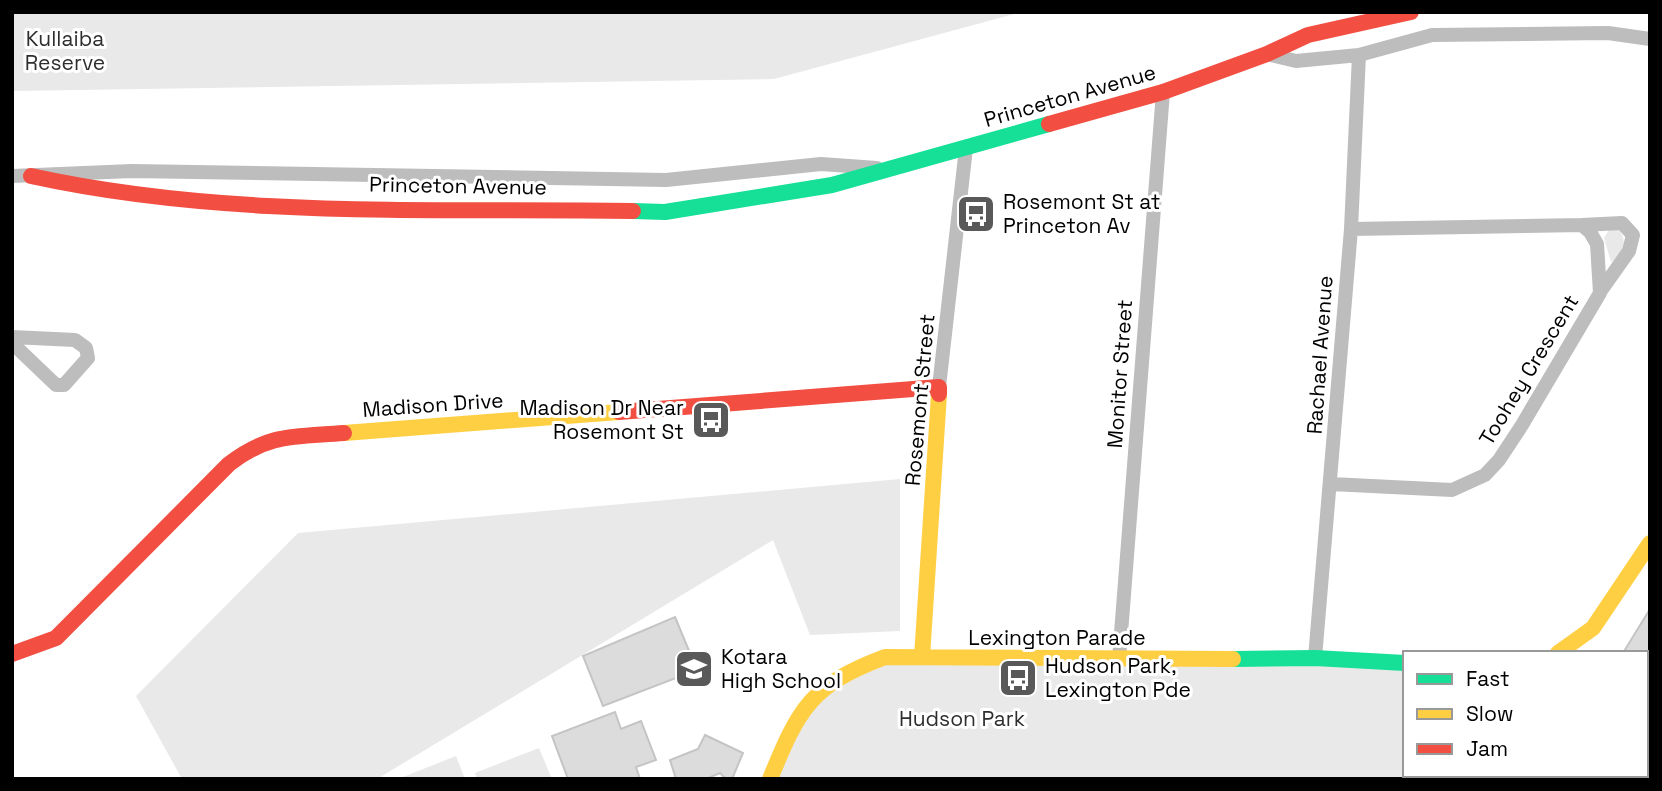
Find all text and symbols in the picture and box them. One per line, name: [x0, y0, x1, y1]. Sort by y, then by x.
park label: Kullaiba Reserve: [25, 25, 105, 76]
street label: Princeton Avenue: [981, 58, 1159, 133]
street label: Princeton Avenue: [369, 170, 547, 201]
place label: Rosemont St at Princeton Av: [1003, 188, 1160, 239]
bus stop icon: Rosemont St at Princeton Av: [955, 193, 997, 235]
street label: Rachael Avenue: [1300, 275, 1339, 435]
street label: Toohey Crescent: [1473, 289, 1584, 450]
street label: Monitor Street: [1101, 299, 1138, 449]
street label: Rosemont Street: [899, 313, 940, 487]
street label: Madison Drive: [362, 386, 504, 423]
place label: Madison Dr Near Rosemont St: [519, 394, 684, 445]
bus stop icon: Madison Dr Near Rosemont St: [690, 399, 732, 441]
street label: Lexington Parade: [968, 624, 1146, 651]
place label: Kotara High School: [721, 643, 841, 694]
school or university icon: Kotara High School: [673, 648, 715, 690]
legend: [1403, 651, 1648, 777]
place label: Hudson Park, Lexington Pde: [1045, 652, 1191, 703]
bus stop icon: Hudson Park, Lexington Pde: [997, 657, 1039, 699]
text: Fast: [1466, 665, 1510, 692]
text: Slow: [1466, 700, 1514, 727]
park label: Hudson Park: [899, 705, 1025, 732]
text: Jam: [1466, 735, 1508, 762]

